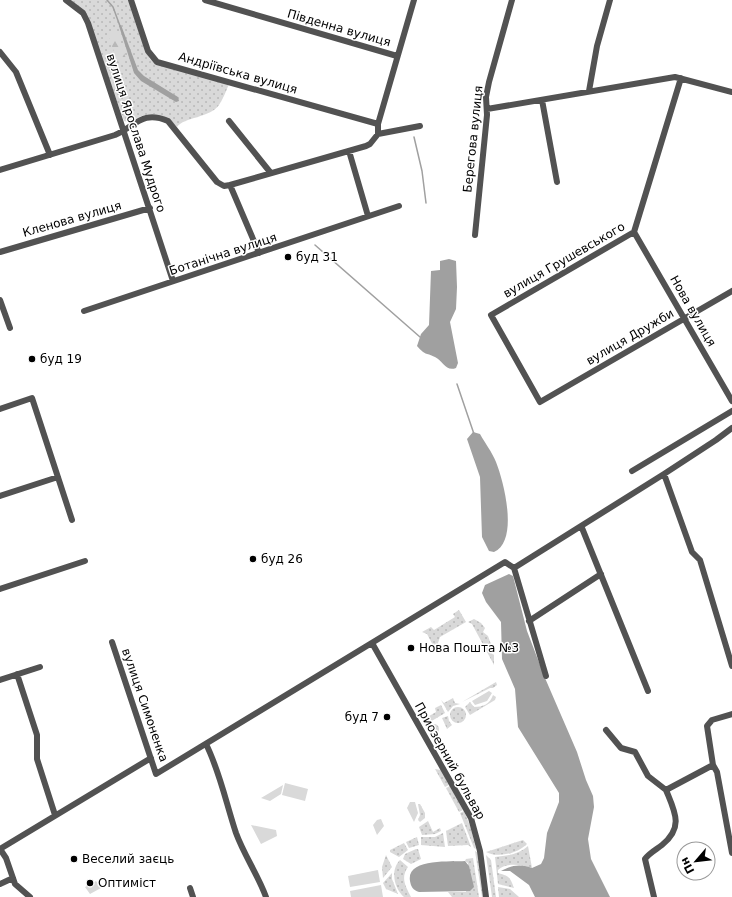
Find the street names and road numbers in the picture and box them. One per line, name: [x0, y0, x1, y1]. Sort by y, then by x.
street label: Південна вулиця: [286, 7, 392, 49]
street label: Андріївська вулиця: [177, 49, 299, 97]
street label: вулиця Ярослава Мудрого: [104, 52, 168, 214]
street label: Берегова вулиця: [460, 85, 486, 193]
street label: Кленова вулиця: [21, 198, 123, 240]
street label: вулиця Грушевського: [501, 219, 627, 301]
street label: Ботанічна вулиця: [167, 230, 279, 278]
street label: Нова вулиця: [667, 273, 719, 349]
street label: вулиця Дружби: [584, 306, 676, 368]
street label: вулиця Симоненка: [119, 646, 171, 764]
street label: Приозерний бульвар: [412, 700, 488, 822]

